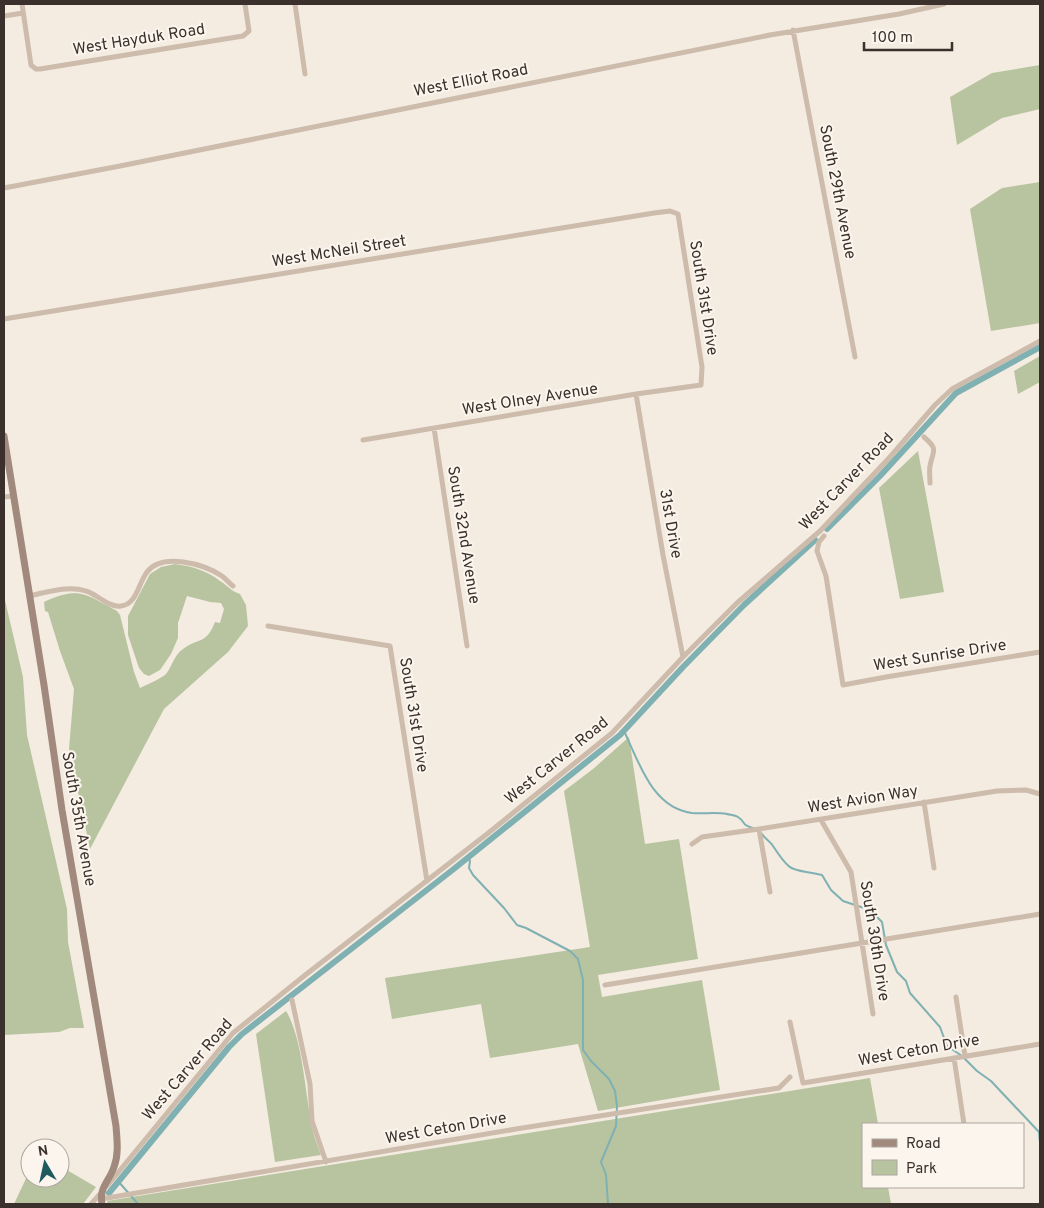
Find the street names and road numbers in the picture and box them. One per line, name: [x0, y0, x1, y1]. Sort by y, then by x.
street label: West Hayduk Road: [71, 20, 207, 60]
street label: West Elliot Road: [412, 60, 530, 102]
street label: South 29th Avenue: [814, 123, 860, 261]
street label: West McNeil Street: [270, 232, 408, 272]
street label: South 31st Drive: [684, 239, 722, 357]
street label: West Olney Avenue: [461, 379, 599, 421]
street label: West Carver Road: [795, 429, 899, 535]
street label: South 32nd Avenue: [442, 464, 484, 606]
street label: 31st Drive: [654, 488, 686, 560]
street label: West Sunrise Drive: [872, 636, 1008, 676]
street label: South 31st Drive: [394, 656, 432, 774]
street label: West Carver Road: [501, 713, 613, 809]
street label: South 35th Avenue: [56, 750, 100, 888]
street label: West Avion Way: [806, 781, 920, 819]
street label: South 30th Drive: [855, 879, 893, 1003]
street label: West Carver Road: [138, 1015, 238, 1125]
street label: West Ceton Drive: [857, 1030, 981, 1072]
street label: West Ceton Drive: [384, 1108, 508, 1150]

